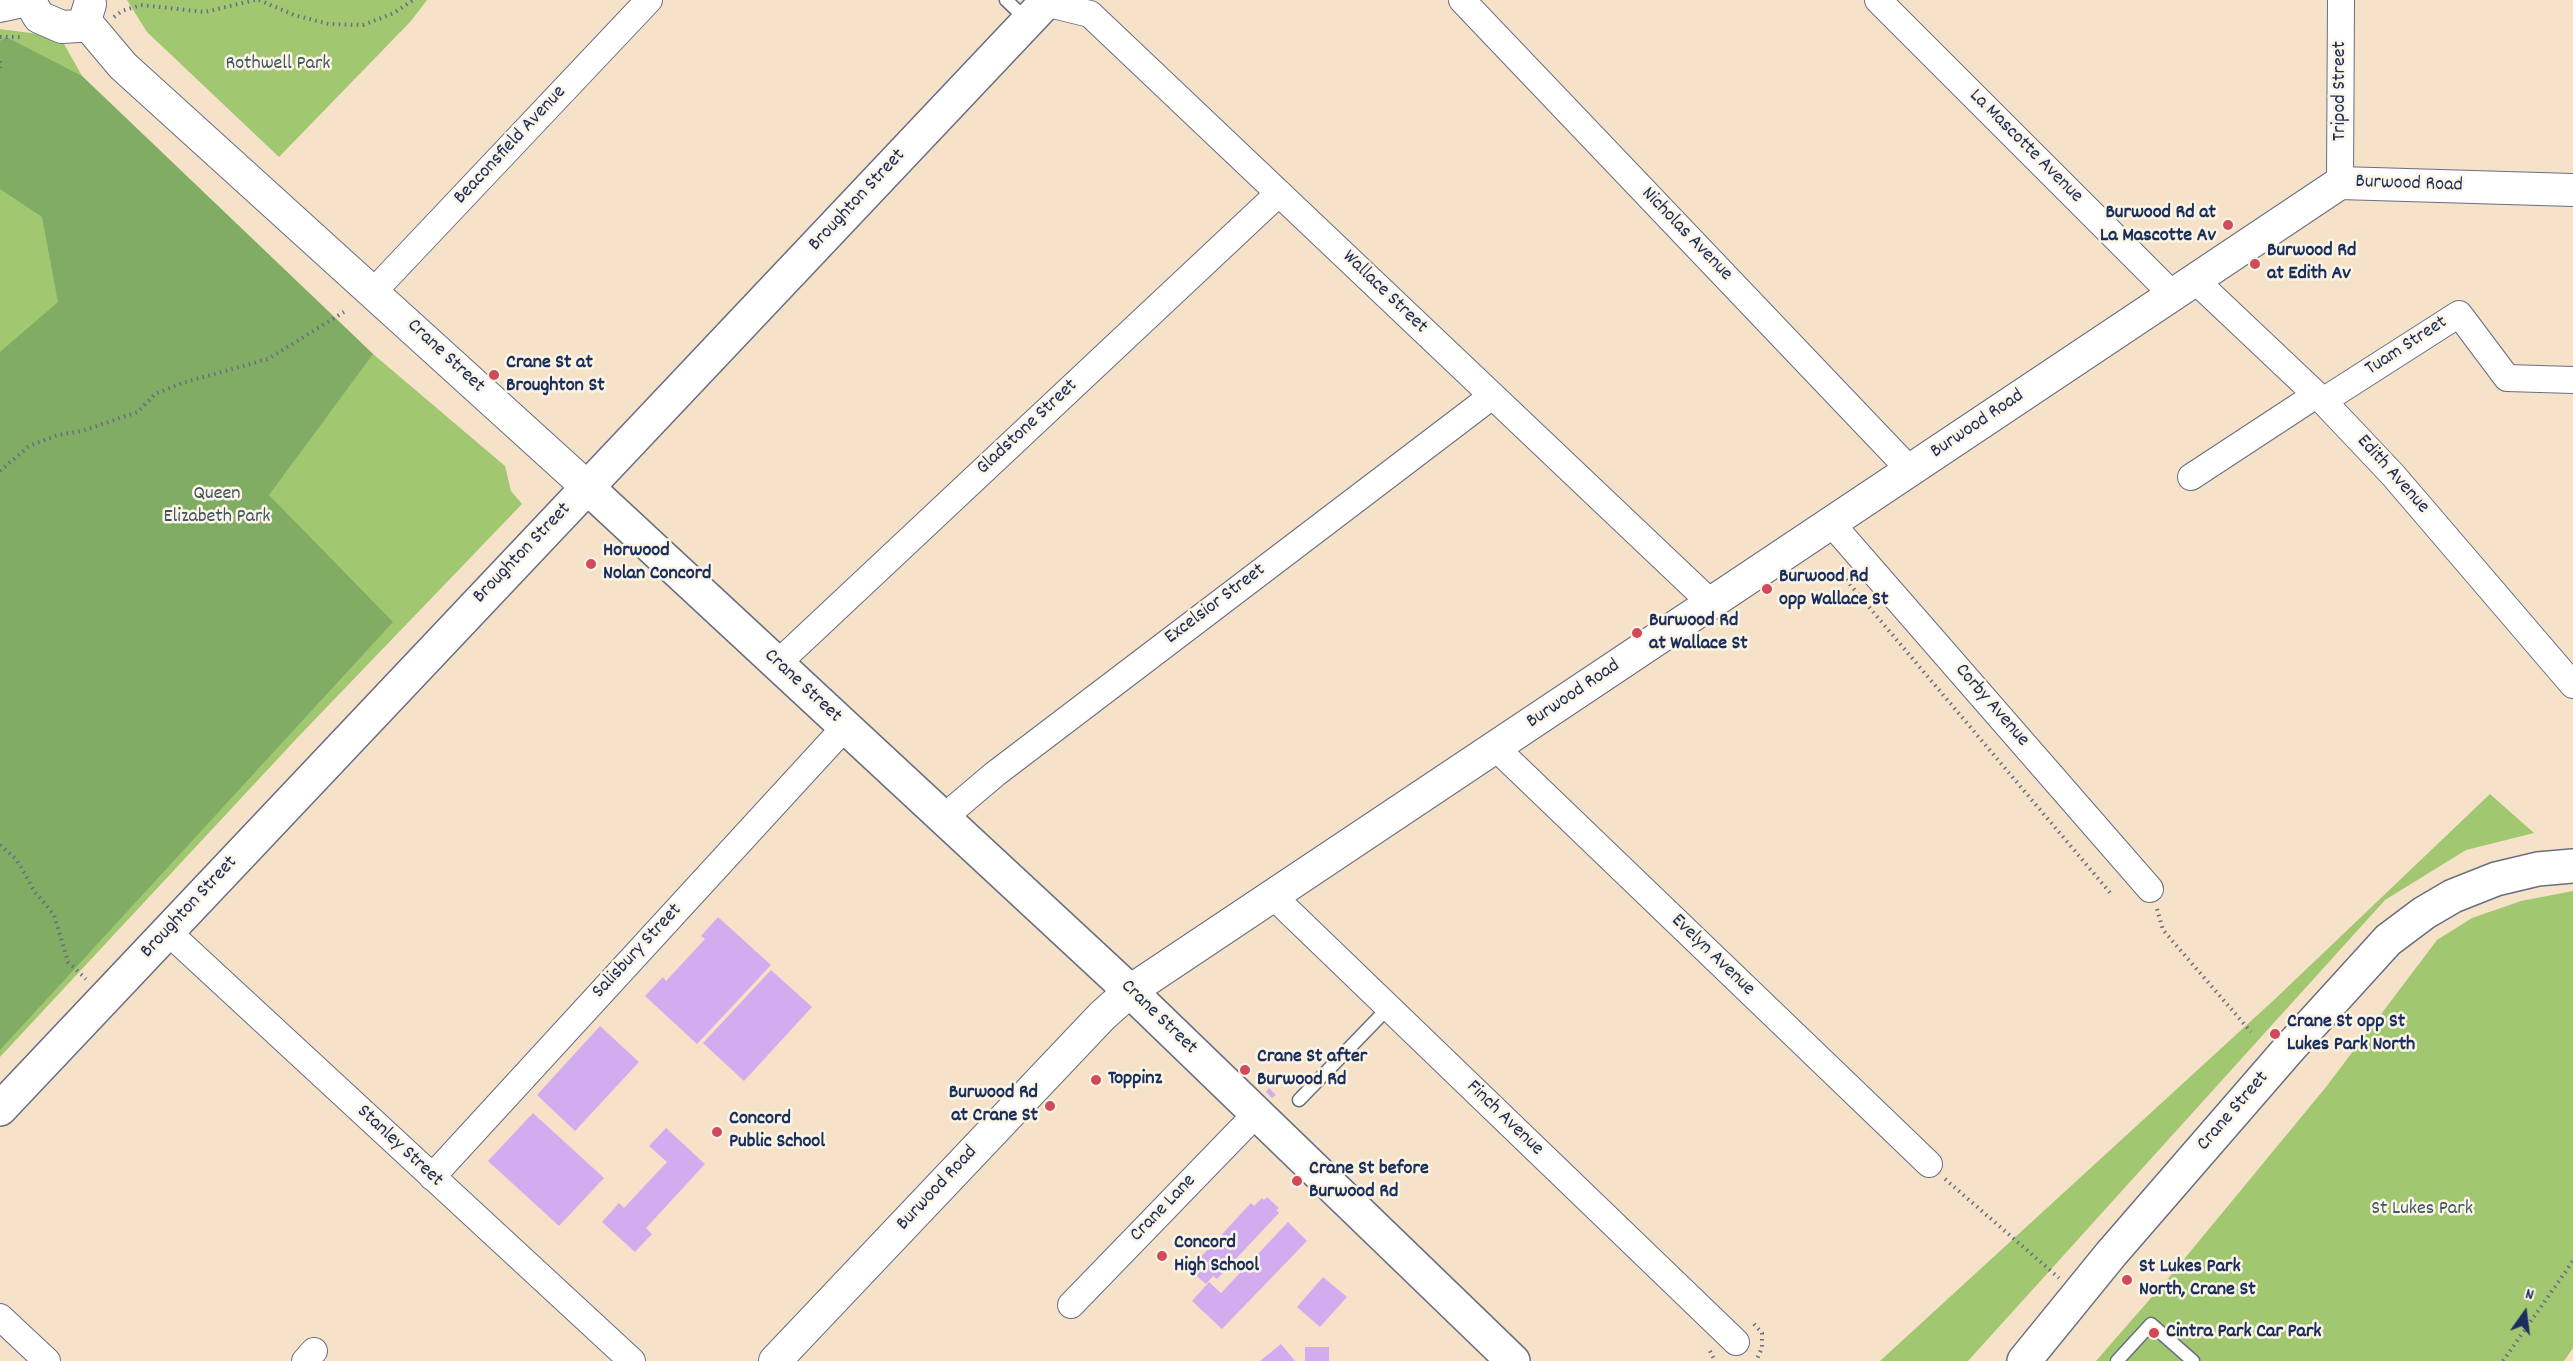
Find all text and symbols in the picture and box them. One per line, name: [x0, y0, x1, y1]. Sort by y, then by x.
street label: Tripod Street: [2329, 41, 2353, 141]
park label: Rothwell Park: [225, 53, 331, 77]
street label: Beaconsfield Avenue: [450, 82, 572, 210]
street label: La Mascotte Avenue: [1963, 85, 2087, 209]
street label: Broughton Street: [805, 145, 911, 257]
street label: Burwood Road: [2355, 171, 2463, 199]
street label: Nicholas Avenue: [1635, 183, 1737, 287]
place label: Burwood Rd at La Mascotte Av: [2100, 202, 2216, 249]
marker: Burwood Rd at La Mascotte Av: [2221, 218, 2235, 232]
place label: Burwood Rd at Edith Av: [2267, 240, 2356, 287]
street label: Wallace Street: [1336, 246, 1432, 340]
marker: Burwood Rd at Edith Av: [2248, 257, 2262, 271]
street label: Tuam Street: [2361, 312, 2453, 382]
street label: Crane Street: [401, 315, 489, 399]
place label: Crane St at Broughton St: [506, 352, 605, 399]
marker: Crane St at Broughton St: [487, 368, 501, 382]
street label: Gladstone Street: [972, 375, 1084, 481]
street label: Burwood Road: [1927, 385, 2029, 465]
street label: Edith Avenue: [2350, 431, 2434, 519]
park label: Queen Elizabeth Park: [163, 483, 271, 530]
street label: Broughton Street: [469, 499, 577, 609]
place label: Horwood Nolan Concord: [603, 540, 711, 587]
marker: Horwood Nolan Concord: [584, 557, 598, 571]
street label: Excelsior Street: [1161, 559, 1271, 651]
place label: Burwood Rd opp Wallace St: [1779, 566, 1888, 613]
marker: Burwood Rd opp Wallace St: [1760, 582, 1774, 596]
place label: Burwood Rd at Wallace St: [1649, 610, 1748, 657]
marker: Burwood Rd at Wallace St: [1630, 626, 1644, 640]
street label: Crane Street: [758, 645, 846, 729]
street label: Burwood Road: [1523, 655, 1625, 735]
street label: Corby Avenue: [1948, 660, 2034, 752]
street label: Broughton Street: [137, 852, 243, 964]
street label: Salisbury Street: [588, 900, 688, 1004]
street label: Evelyn Avenue: [1665, 910, 1759, 1002]
street label: Crane Street: [1114, 975, 1202, 1061]
place label: Crane St opp St Lukes Park North: [2287, 1011, 2415, 1058]
marker: Crane St opp St Lukes Park North: [2268, 1027, 2282, 1041]
place label: Crane St after Burwood Rd: [1257, 1046, 1367, 1093]
marker: Crane St after Burwood Rd: [1238, 1063, 1252, 1077]
street label: Crane Street: [2193, 1067, 2275, 1157]
place label: Toppinz: [1108, 1068, 1162, 1092]
marker: Toppinz: [1089, 1073, 1103, 1087]
street label: Finch Avenue: [1460, 1076, 1548, 1162]
place label: Burwood Rd at Crane St: [949, 1082, 1038, 1129]
marker: Burwood Rd at Crane St: [1043, 1099, 1057, 1113]
street label: Stanley Street: [351, 1101, 447, 1193]
place label: Concord Public School: [729, 1108, 825, 1155]
marker: Concord Public School: [710, 1125, 724, 1139]
street label: Burwood Road: [893, 1141, 983, 1237]
place label: Crane St before Burwood Rd: [1309, 1158, 1429, 1205]
street label: Crane Lane: [1126, 1170, 1202, 1248]
marker: Crane St before Burwood Rd: [1290, 1174, 1304, 1188]
park label: St Lukes Park: [2371, 1198, 2473, 1222]
place label: Concord High School: [1174, 1232, 1259, 1279]
marker: Concord High School: [1155, 1249, 1169, 1263]
place label: St Lukes Park North, Crane St: [2139, 1256, 2256, 1303]
marker: St Lukes Park North, Crane St: [2120, 1273, 2134, 1287]
north arrow: [2495, 1283, 2555, 1343]
text: N: [2523, 1283, 2536, 1307]
place label: Cintra Park Car Park: [2166, 1321, 2322, 1345]
marker: Cintra Park Car Park: [2147, 1326, 2161, 1340]

